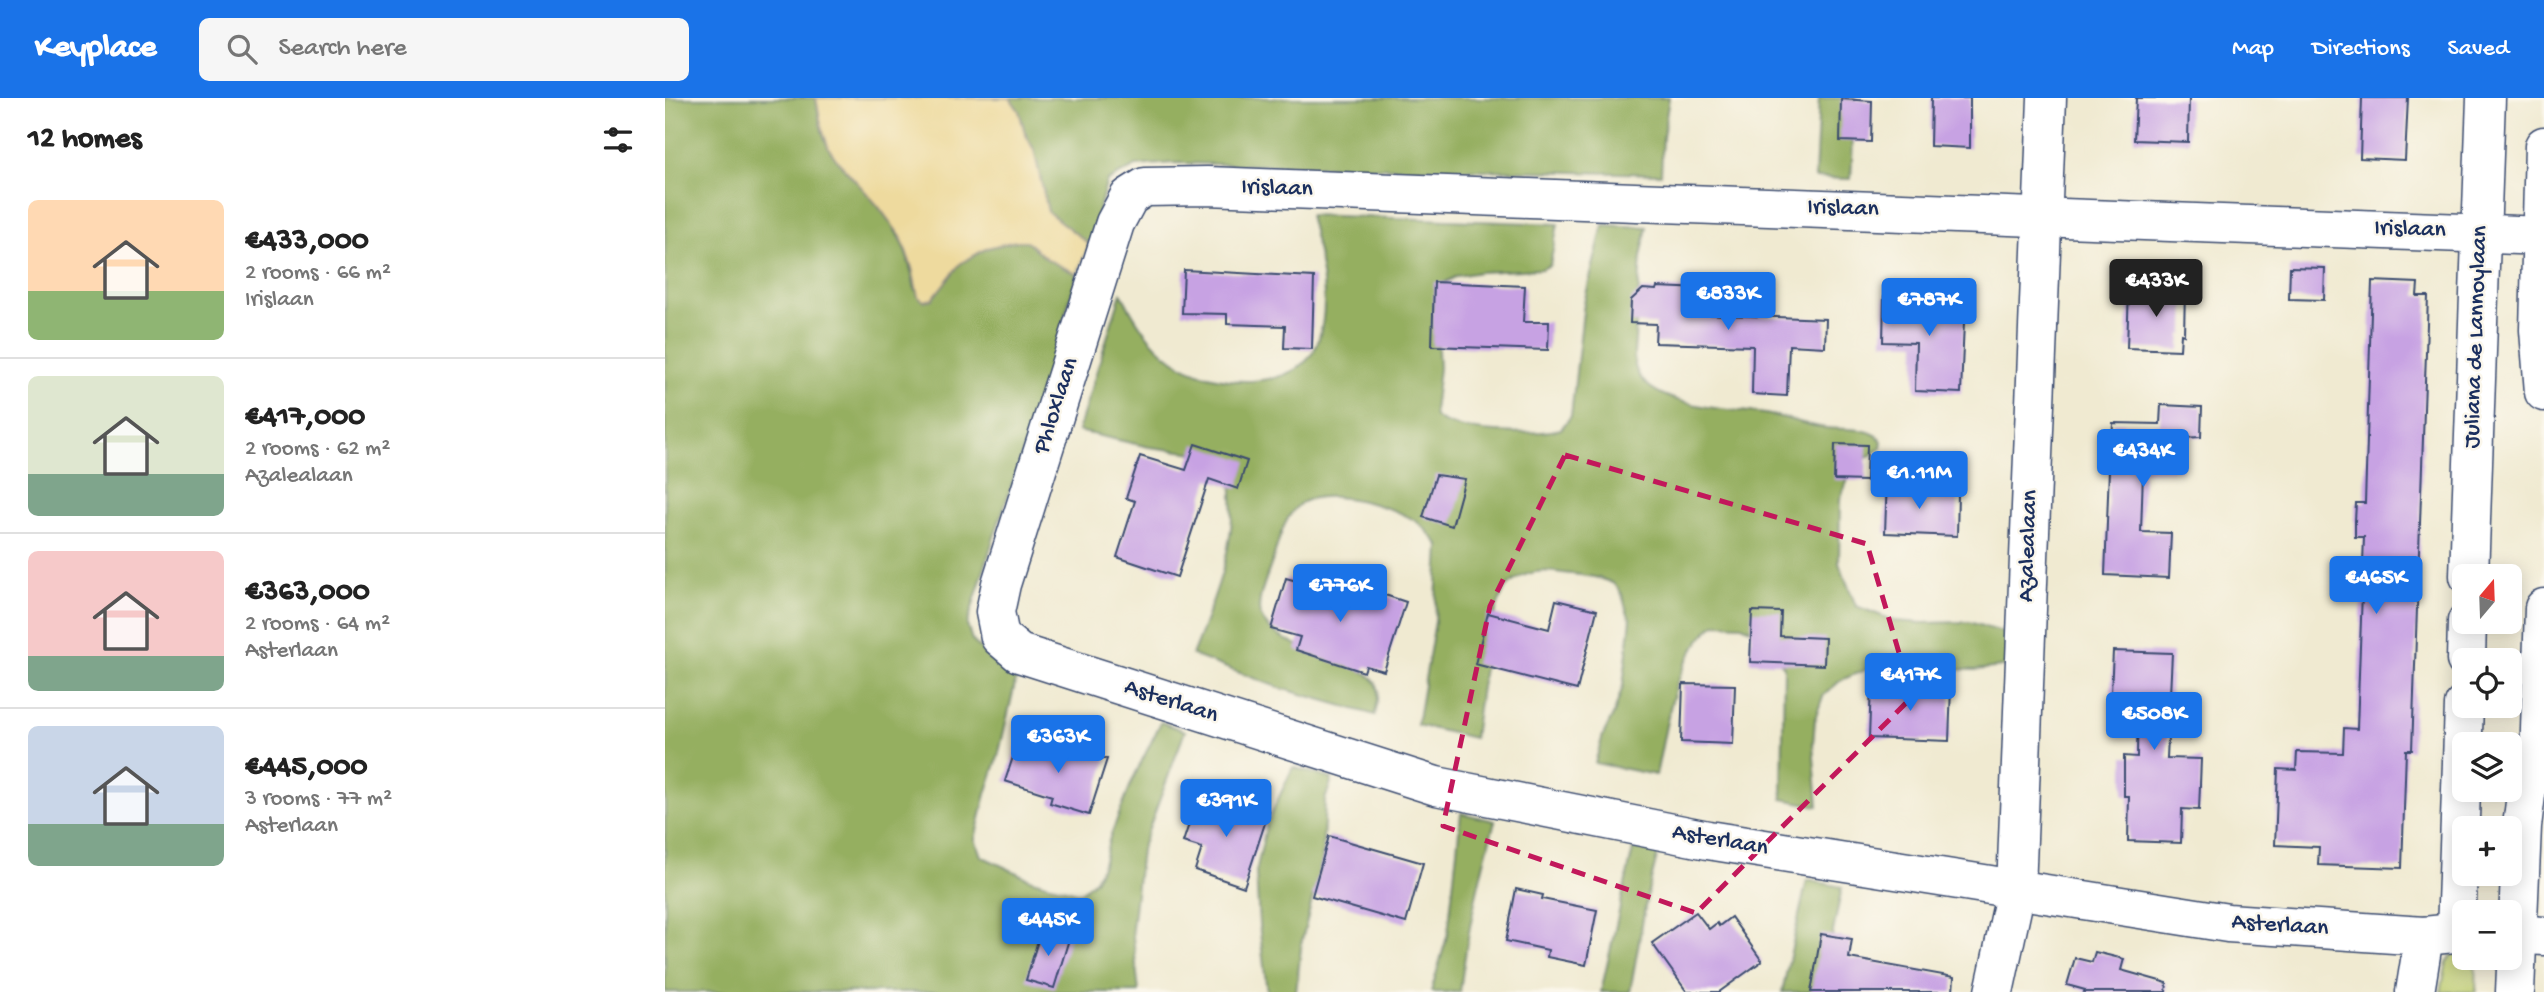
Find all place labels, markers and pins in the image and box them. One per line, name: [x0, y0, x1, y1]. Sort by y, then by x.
pin: €433K: [2107, 260, 2205, 319]
pin: €833K: [1679, 272, 1777, 332]
pin: €787K: [1880, 278, 1978, 338]
pin: €434K: [2094, 430, 2192, 489]
pin: €1.11M: [1862, 452, 1976, 511]
pin: €465K: [2327, 556, 2425, 616]
pin: €776K: [1291, 564, 1389, 624]
pin: €417K: [1861, 654, 1959, 713]
pin: €508K: [2105, 692, 2203, 752]
pin: €363K: [1009, 716, 1107, 775]
pin: €391K: [1177, 780, 1275, 839]
pin: €445K: [999, 898, 1097, 958]

